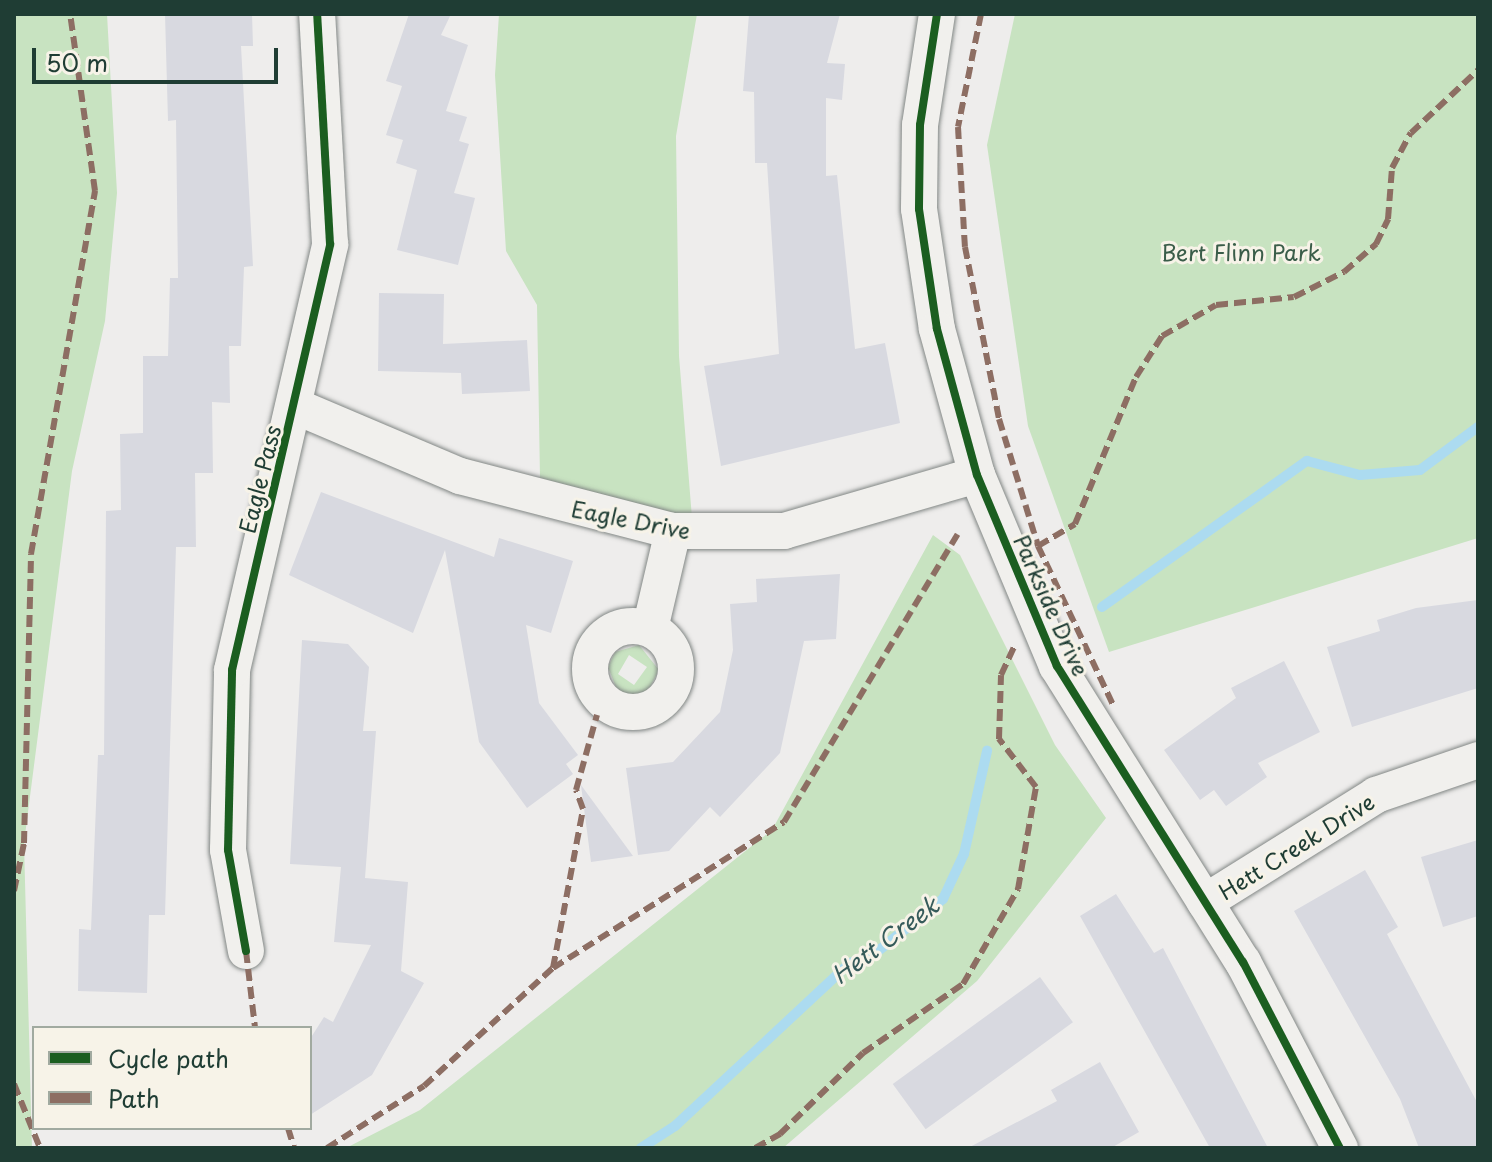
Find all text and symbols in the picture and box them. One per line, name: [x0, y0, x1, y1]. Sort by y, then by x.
scale bar: [36, 32, 282, 82]
text: 50 m: [46, 44, 108, 80]
park label: Bert Flinn Park: [1161, 239, 1321, 265]
street label: Eagle Pass: [233, 422, 285, 536]
street label: Eagle Drive: [569, 494, 693, 544]
street label: Parkside Drive: [1009, 530, 1095, 680]
street label: Hett Creek Drive: [1212, 787, 1380, 905]
water label: Hett Creek: [825, 890, 945, 990]
legend: [32, 1026, 312, 1130]
text: Cycle path: [108, 1040, 229, 1076]
text: Path: [108, 1080, 160, 1116]

